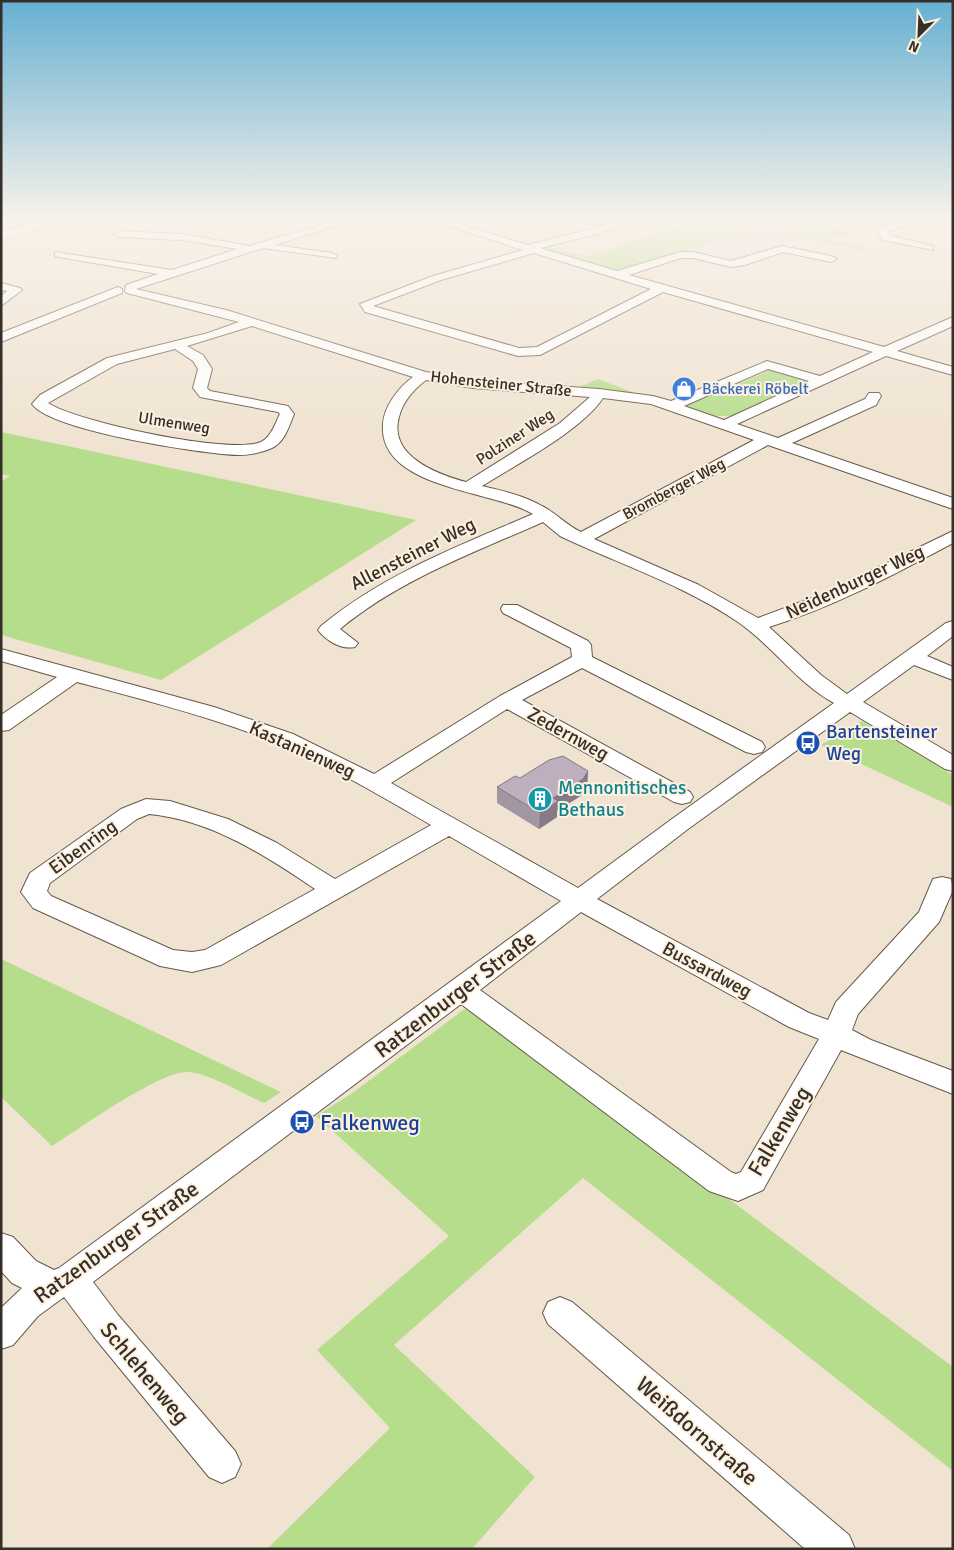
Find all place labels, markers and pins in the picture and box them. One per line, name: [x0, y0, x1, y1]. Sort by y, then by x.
shop icon: Bäckerei Röbelt: [671, 376, 697, 402]
place label: Bäckerei Röbelt: [702, 379, 809, 399]
place label: Bartensteiner Weg: [826, 720, 937, 766]
bus stop icon: Bartensteiner Weg: [795, 730, 821, 756]
place label: Mennonitisches Bethaus: [558, 776, 686, 822]
building icon: Mennonitisches Bethaus: [527, 786, 553, 812]
bus stop icon: Falkenweg: [289, 1109, 315, 1135]
place label: Falkenweg: [320, 1109, 420, 1136]

